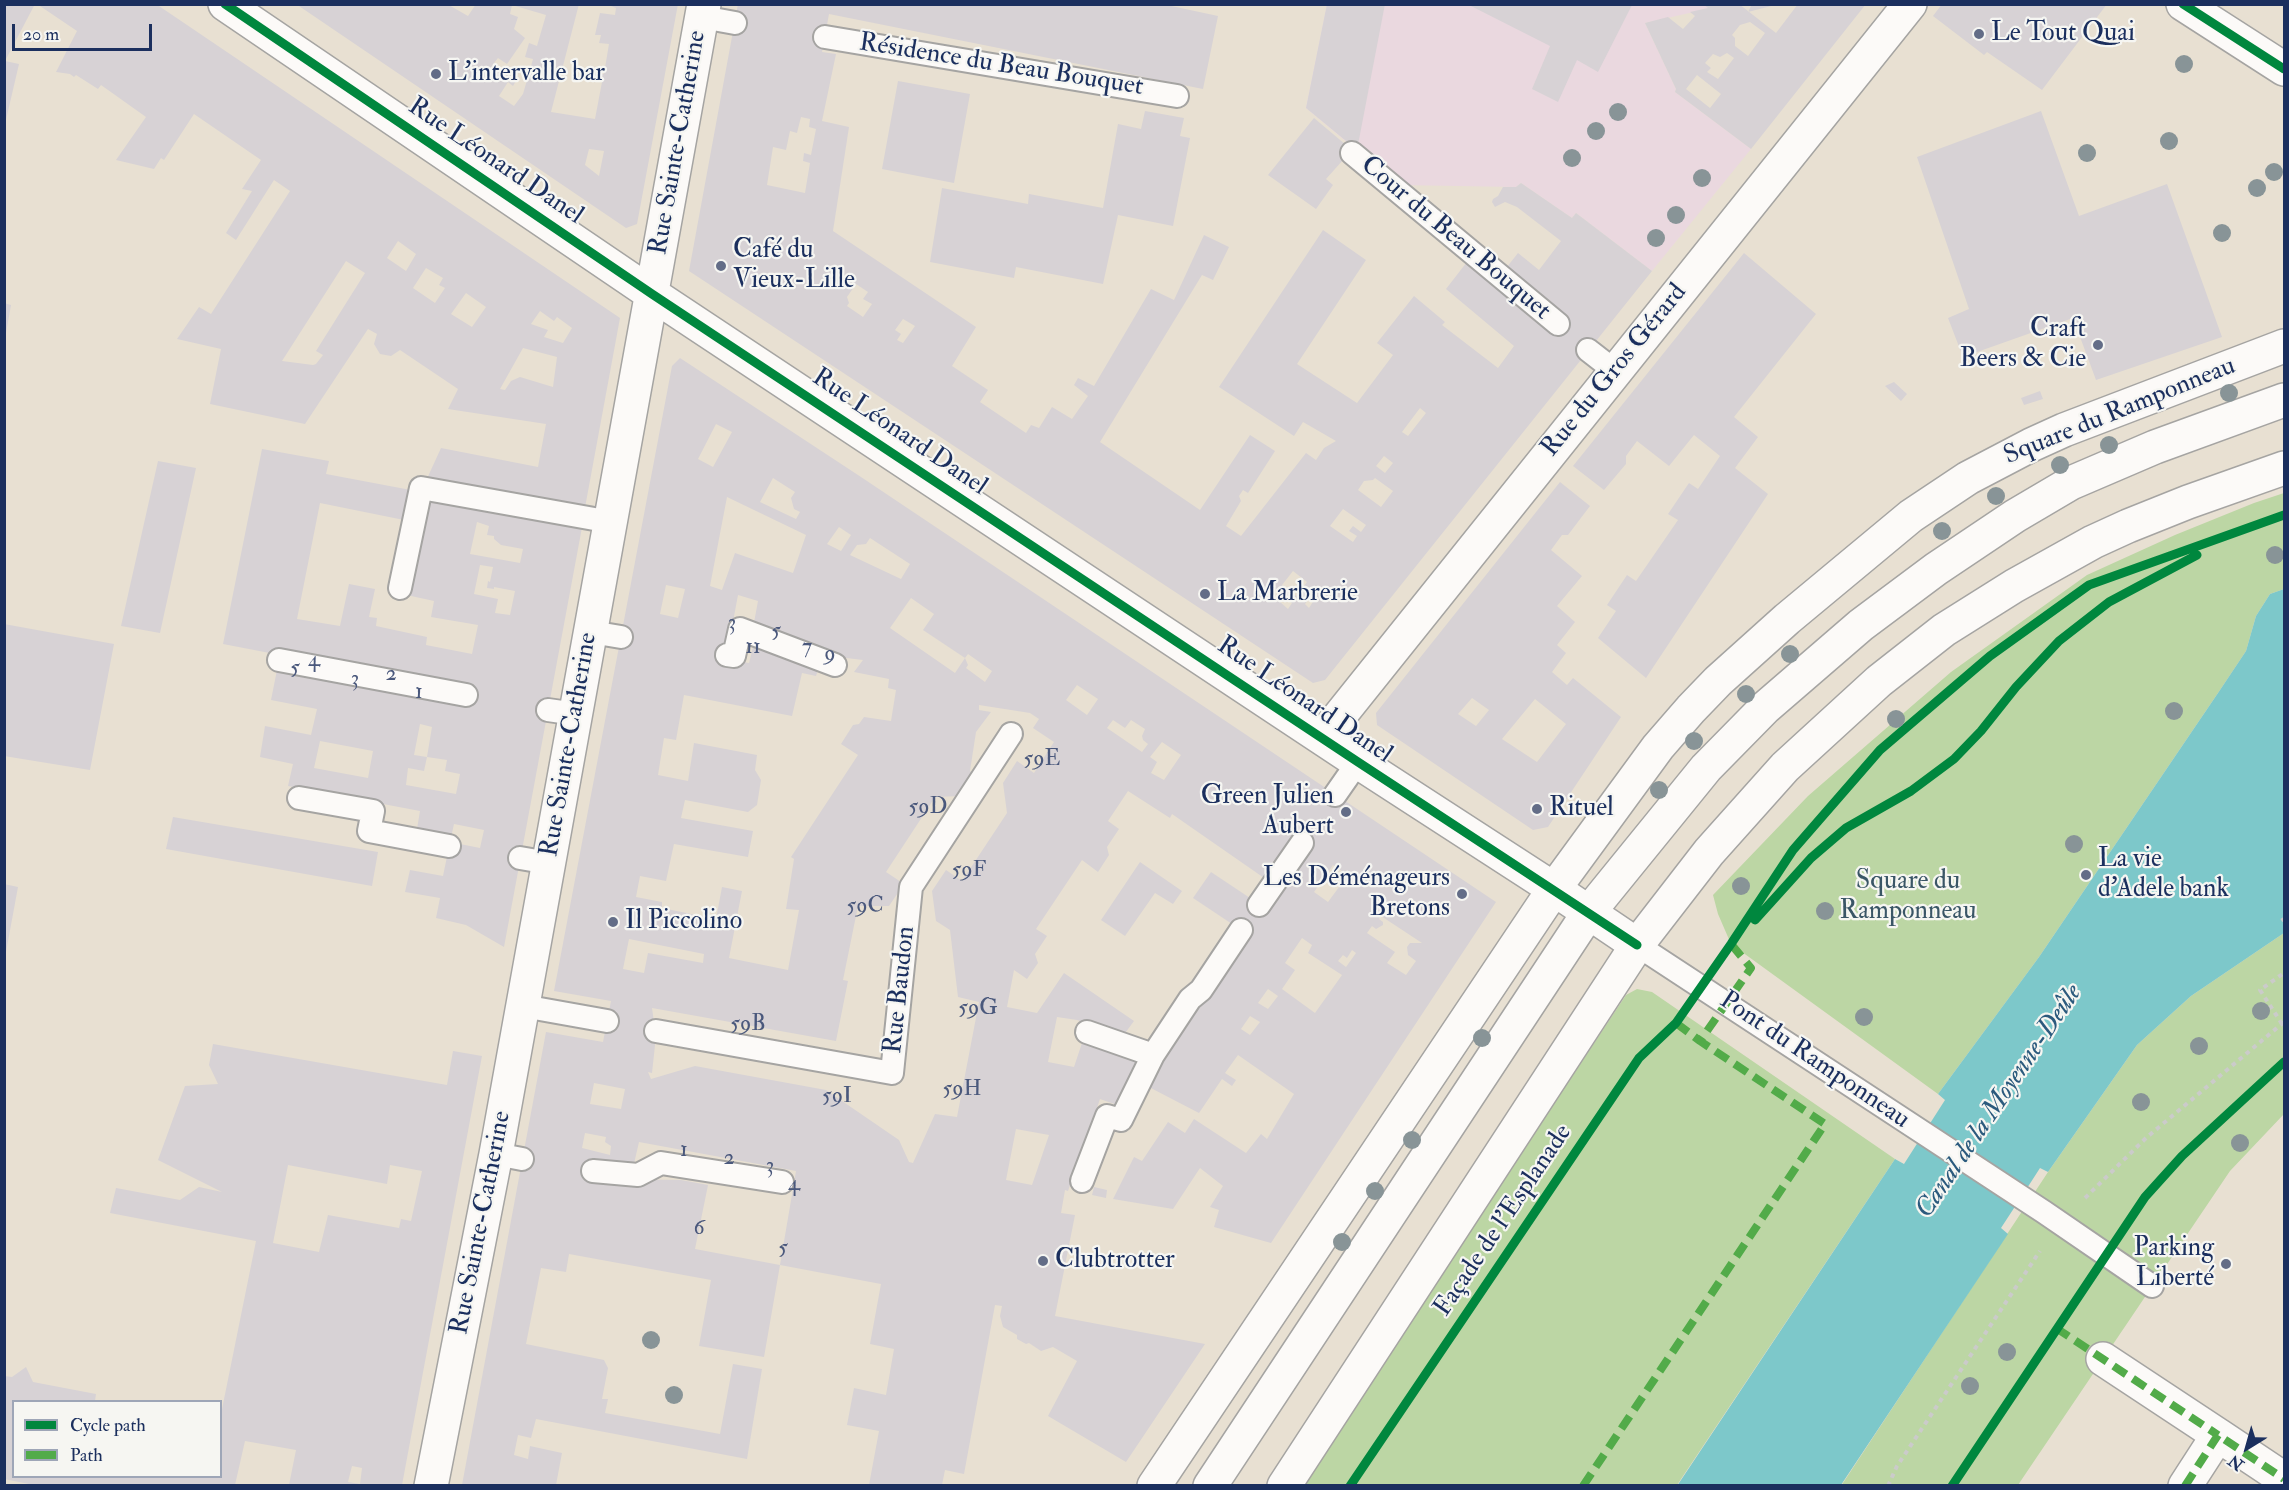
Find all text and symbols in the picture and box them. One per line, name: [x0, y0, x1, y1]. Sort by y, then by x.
scale bar: [15, 12, 154, 50]
place label: Le Tout Quai: [1991, 18, 2135, 50]
text: 20 m: [23, 23, 59, 46]
marker: Le Tout Quai: [1972, 27, 1986, 41]
street label: Rue Sainte-Catherine: [644, 28, 714, 258]
street label: Résidence du Beau Bouquet: [857, 28, 1145, 104]
place label: L'intervalle bar: [448, 58, 605, 90]
marker: L'intervalle bar: [429, 67, 443, 81]
street label: Rue Léonard Danel: [401, 92, 589, 232]
street label: Cour du Beau Bouquet: [1354, 150, 1556, 328]
place label: Café du Vieux-Lille: [733, 235, 855, 296]
marker: Café du Vieux-Lille: [714, 259, 728, 273]
street label: Rue du Gros Gérard: [1536, 278, 1694, 464]
place label: Craft Beers & Cie: [1959, 314, 2086, 376]
marker: Craft Beers & Cie: [2091, 338, 2105, 352]
street label: Square du Ramponneau: [2000, 351, 2240, 473]
street label: Rue Léonard Danel: [805, 363, 993, 503]
place label: La Marbrerie: [1217, 578, 1358, 610]
marker: La Marbrerie: [1198, 587, 1212, 601]
house number: 3: [728, 611, 736, 637]
house number: 5: [771, 619, 781, 645]
street label: Rue Sainte-Catherine: [535, 630, 605, 860]
street label: Rue Léonard Danel: [1210, 631, 1398, 771]
house number: 11: [745, 635, 761, 661]
house number: 7: [802, 635, 812, 661]
house number: 9: [824, 642, 836, 668]
house number: 4: [308, 648, 320, 674]
house number: 5: [290, 656, 300, 682]
house number: 2: [385, 662, 397, 688]
house number: 3: [351, 667, 359, 693]
house number: 1: [415, 680, 423, 706]
house number: 59E: [1024, 747, 1060, 773]
place label: Green Julien Aubert: [1201, 781, 1334, 843]
place label: Rituel: [1549, 793, 1614, 825]
house number: 59D: [909, 795, 947, 821]
marker: Rituel: [1530, 802, 1544, 816]
marker: Green Julien Aubert: [1339, 805, 1353, 819]
place label: La vie d’Adele bank: [2098, 844, 2229, 906]
house number: 59F: [952, 858, 986, 884]
place label: Les Déménageurs Bretons: [1263, 863, 1450, 924]
park label: Square du Ramponneau: [1840, 866, 1976, 928]
marker: La vie d’Adele bank: [2079, 868, 2093, 882]
marker: Les Déménageurs Bretons: [1455, 887, 1469, 901]
house number: 59C: [846, 894, 884, 920]
place label: Il Piccolino: [625, 906, 742, 938]
marker: Il Piccolino: [606, 915, 620, 929]
street label: Rue Baudon: [879, 925, 923, 1055]
water label: Canal de la Moyenne-Deûle: [1910, 979, 2090, 1225]
street label: Pont du Ramponneau: [1713, 986, 1915, 1136]
house number: 59G: [958, 996, 998, 1022]
house number: 59B: [730, 1012, 766, 1038]
house number: 59H: [943, 1077, 981, 1103]
house number: 59I: [822, 1084, 852, 1110]
street label: Rue Sainte-Catherine: [445, 1109, 519, 1337]
street label: Façade de l'Esplanade: [1428, 1119, 1580, 1323]
house number: 1: [680, 1138, 688, 1164]
house number: 2: [723, 1146, 735, 1172]
house number: 3: [766, 1154, 774, 1180]
house number: 4: [788, 1172, 800, 1198]
house number: 6: [693, 1216, 705, 1242]
place label: Parking Liberté: [2134, 1233, 2214, 1294]
house number: 5: [778, 1236, 788, 1262]
place label: Clubtrotter: [1055, 1245, 1175, 1277]
marker: Clubtrotter: [1036, 1254, 1050, 1268]
marker: Parking Liberté: [2219, 1257, 2233, 1271]
legend: [12, 1400, 222, 1478]
text: Cycle path: [70, 1414, 146, 1437]
north arrow: [2217, 1418, 2277, 1478]
text: Path: [70, 1444, 103, 1467]
text: N: [2224, 1450, 2248, 1475]

